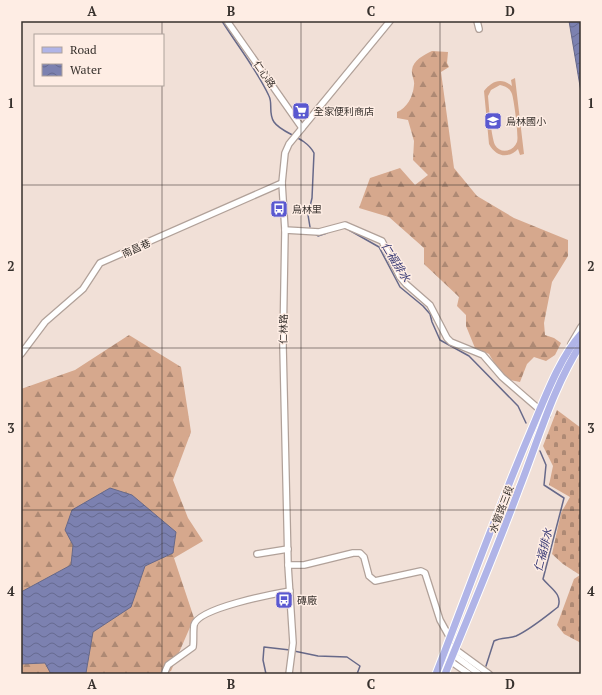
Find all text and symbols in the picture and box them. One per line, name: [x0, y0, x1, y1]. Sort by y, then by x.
text: A: [87, 2, 97, 20]
text: B: [227, 2, 235, 20]
text: C: [367, 2, 375, 20]
text: D: [505, 2, 515, 20]
legend: [34, 34, 164, 86]
text: Road: [70, 42, 97, 57]
street label: 仁心路: [251, 58, 279, 90]
text: Water: [70, 62, 102, 77]
text: 1: [7, 94, 15, 112]
text: 1: [587, 94, 595, 112]
supermarket icon: 全家便利商店: [291, 101, 311, 121]
place label: 全家便利商店: [314, 105, 374, 118]
school or university icon: 烏林國小: [483, 111, 503, 131]
place label: 烏林國小: [506, 115, 546, 128]
bus stop icon: 烏林里: [269, 199, 289, 219]
place label: 烏林里: [292, 203, 322, 216]
street label: 南昌巷: [120, 236, 153, 260]
water label: 仁福排水: [378, 240, 414, 285]
text: 2: [7, 257, 15, 275]
text: 2: [587, 257, 595, 275]
street label: 仁林路: [277, 314, 290, 344]
text: 3: [7, 419, 15, 437]
text: 3: [587, 419, 595, 437]
street label: 水管路三段: [486, 484, 516, 535]
water label: 仁福排水: [531, 526, 555, 573]
text: 4: [7, 582, 15, 600]
text: 4: [587, 582, 595, 600]
bus stop icon: 磚廠: [274, 590, 294, 610]
place label: 磚廠: [297, 594, 317, 607]
text: A: [87, 675, 97, 693]
text: B: [227, 675, 235, 693]
text: C: [367, 675, 375, 693]
text: D: [505, 675, 515, 693]

